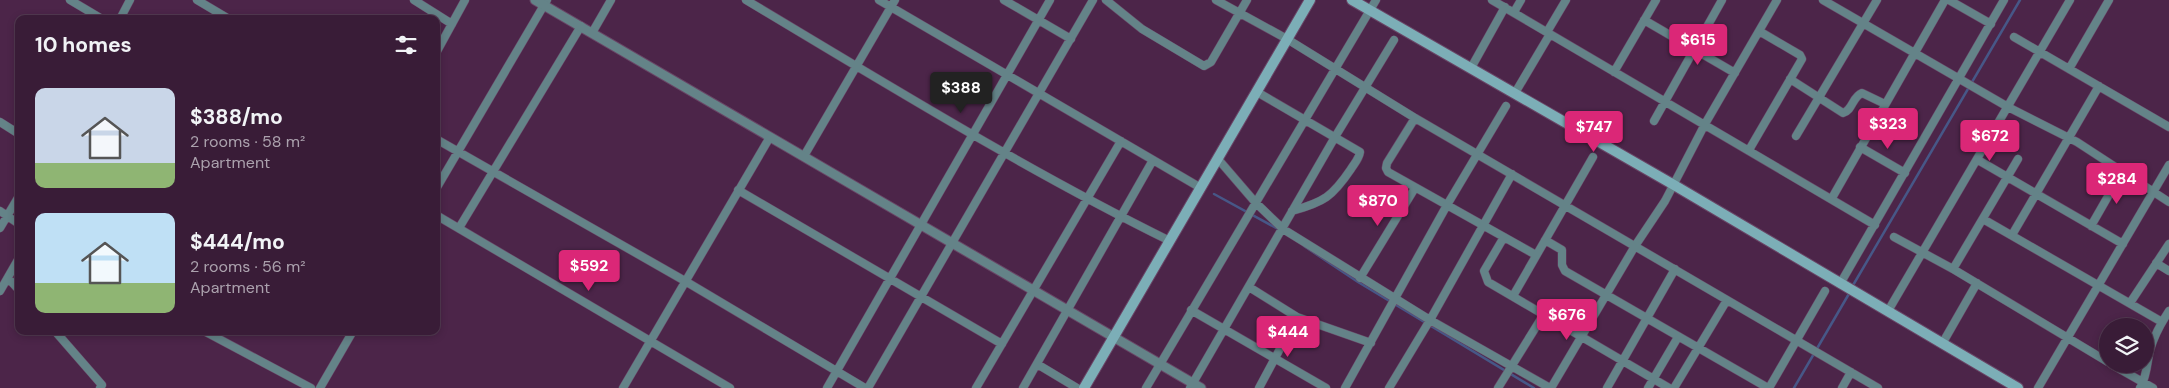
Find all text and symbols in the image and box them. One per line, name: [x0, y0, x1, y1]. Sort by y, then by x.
pin: $615: [1668, 23, 1728, 66]
text: $615: [1680, 29, 1716, 50]
text: 10 homes: [35, 31, 132, 59]
icon: filters: [392, 31, 420, 59]
pin: $388: [931, 72, 991, 114]
text: $388: [941, 77, 981, 98]
text: $388/mo: [190, 103, 283, 131]
icon: home: [75, 108, 135, 168]
pin: $323: [1858, 108, 1918, 150]
pin: $747: [1564, 110, 1624, 153]
text: $323: [1869, 113, 1907, 134]
text: $747: [1576, 116, 1612, 137]
pin: $672: [1960, 120, 2020, 162]
text: $672: [1971, 125, 2009, 146]
text: 2 rooms · 58 m²: [190, 131, 305, 152]
text: Apartment: [190, 152, 270, 173]
pin: $284: [2087, 162, 2147, 205]
text: $284: [2097, 168, 2137, 189]
pin: $870: [1348, 184, 1408, 227]
text: $870: [1358, 190, 1398, 211]
text: $444/mo: [190, 228, 285, 256]
icon: home: [75, 233, 135, 293]
pin: $592: [559, 250, 619, 292]
text: $592: [570, 255, 608, 276]
text: 2 rooms · 56 m²: [190, 256, 306, 277]
text: Apartment: [190, 277, 270, 298]
pin: $676: [1537, 298, 1597, 341]
text: $676: [1548, 304, 1586, 325]
pin: $444: [1258, 316, 1318, 358]
map controls: [2099, 318, 2154, 373]
button: layers: [2099, 318, 2154, 373]
text: $444: [1268, 321, 1308, 342]

